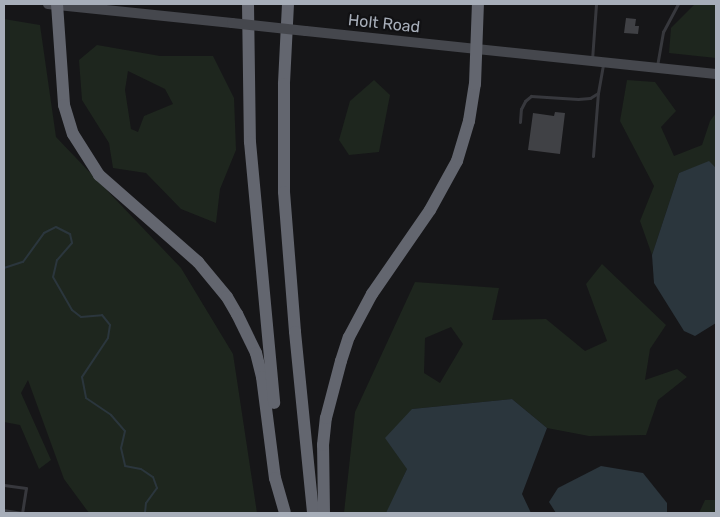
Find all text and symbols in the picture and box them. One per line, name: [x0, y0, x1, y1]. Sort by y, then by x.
street label: Holt Road: [347, 11, 421, 37]

